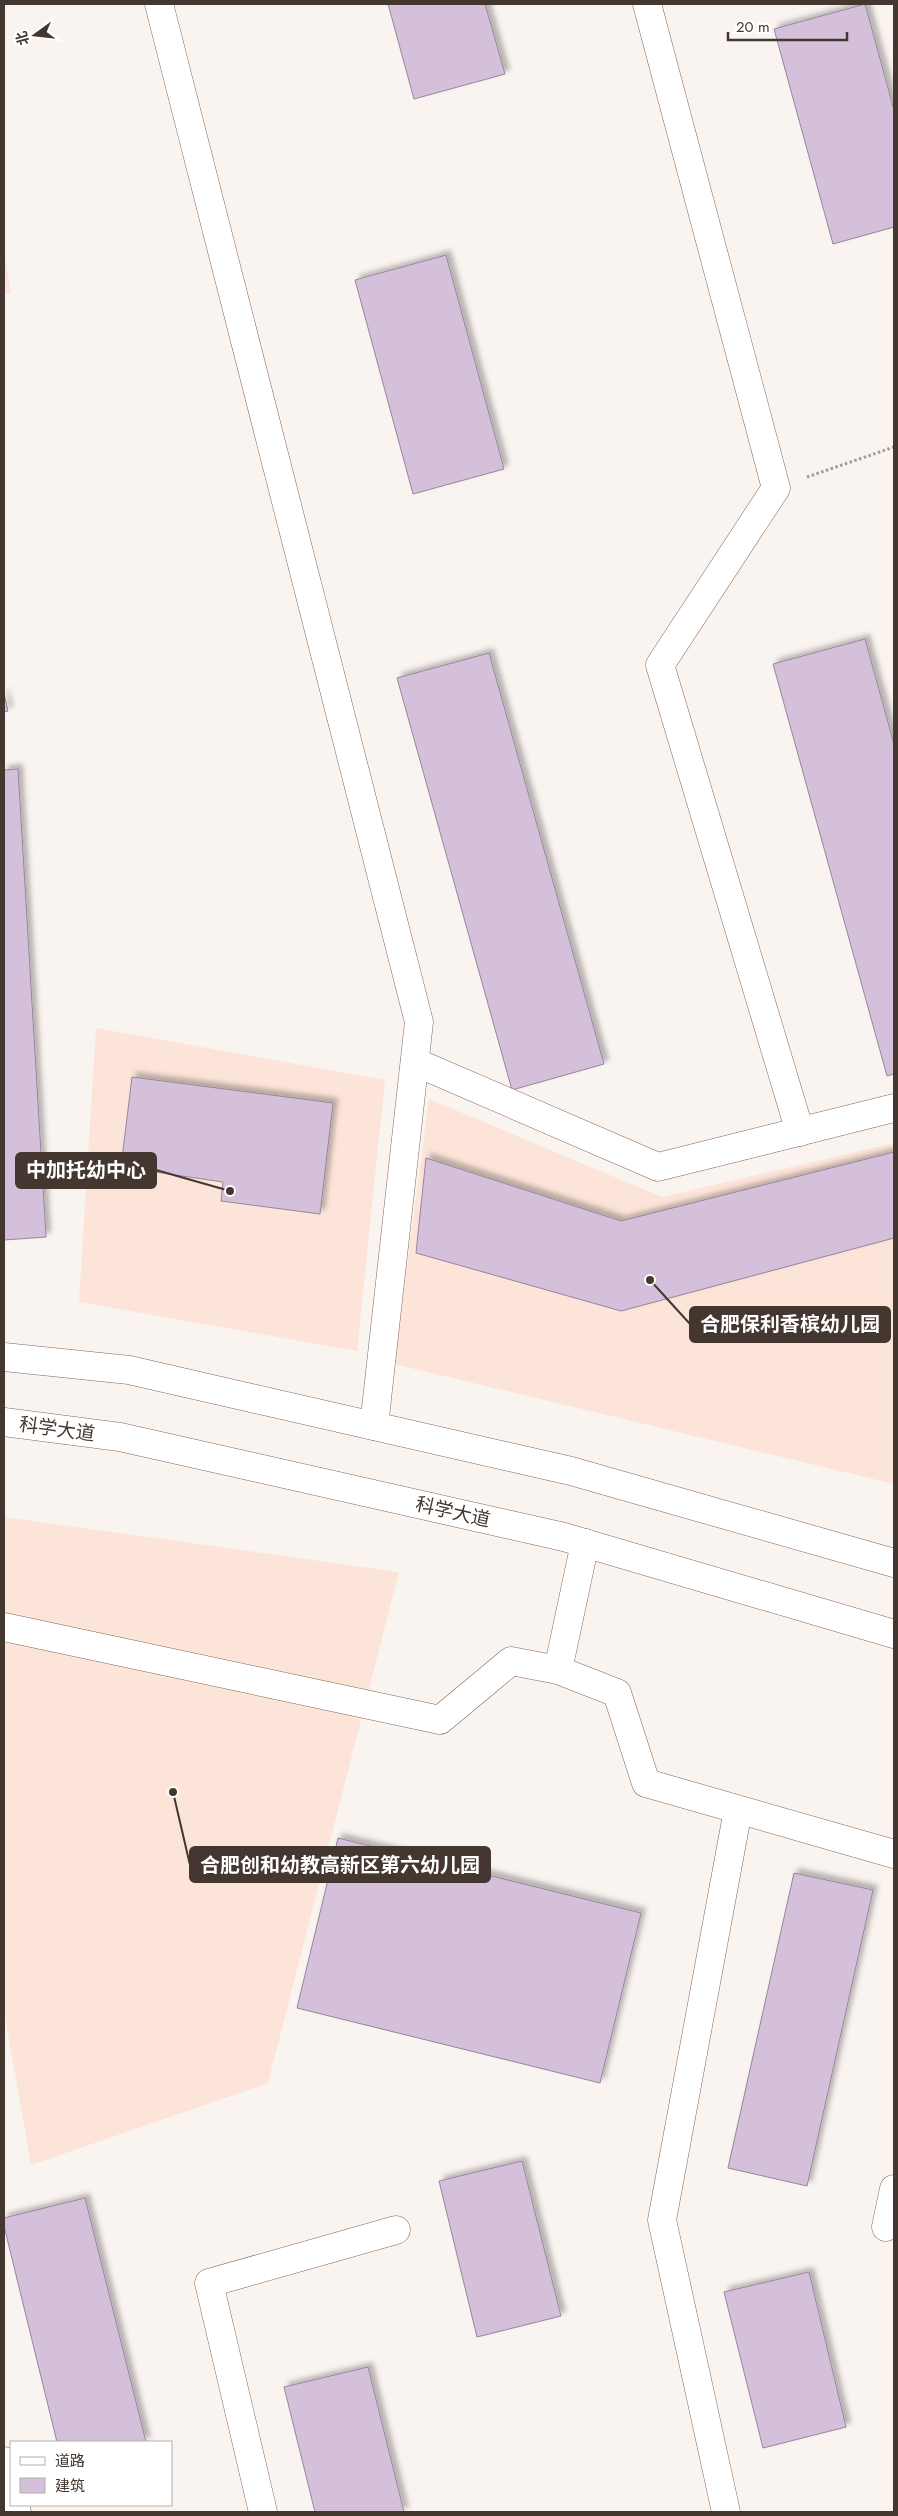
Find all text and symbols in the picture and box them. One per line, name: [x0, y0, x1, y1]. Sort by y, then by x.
north arrow: [10, 10, 60, 60]
scale bar: [728, 10, 847, 42]
text: 20 m: [736, 16, 770, 38]
text: 北: [11, 29, 34, 48]
callout: 中加托幼中心: [16, 1153, 156, 1188]
text: 中加托幼中心: [26, 1156, 146, 1185]
callout: 合肥保利香槟幼儿园: [690, 1307, 890, 1342]
text: 合肥保利香槟幼儿园: [700, 1310, 880, 1339]
street label: 科学大道: [17, 1410, 97, 1448]
street label: 科学大道: [413, 1490, 493, 1534]
callout: 合肥创和幼教高新区第六幼儿园: [190, 1847, 490, 1882]
text: 合肥创和幼教高新区第六幼儿园: [200, 1851, 480, 1880]
legend: [10, 2441, 172, 2506]
text: 道路: [55, 2450, 85, 2472]
text: 建筑: [55, 2475, 85, 2497]

